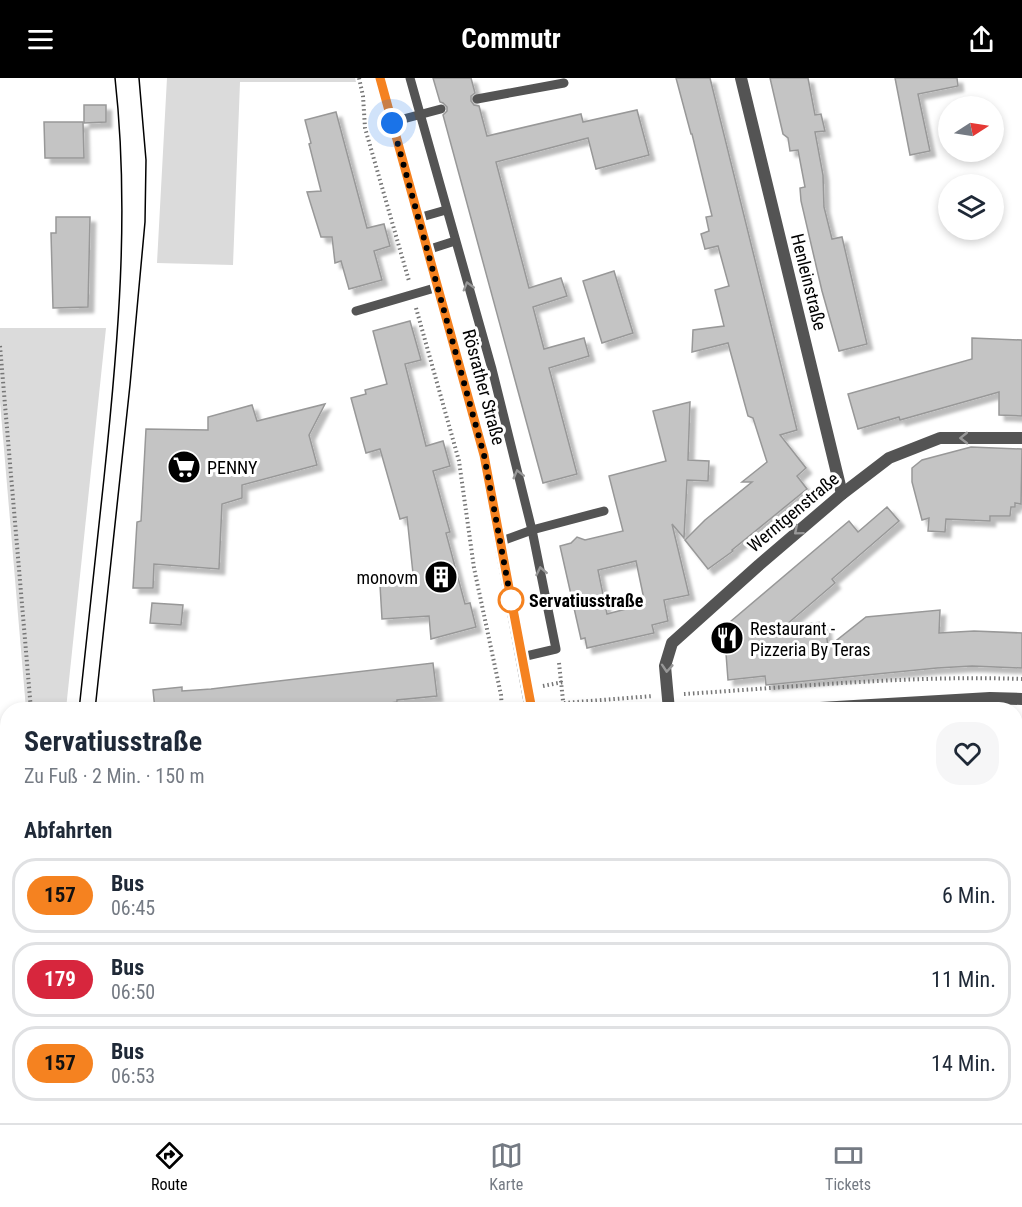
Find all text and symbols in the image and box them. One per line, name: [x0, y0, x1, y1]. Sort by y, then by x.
icon: menu: [24, 23, 57, 56]
text: Commutr: [461, 23, 561, 55]
icon: share: [965, 23, 998, 56]
north arrow: [938, 96, 1004, 162]
map controls: [938, 96, 1004, 240]
your location: [377, 108, 407, 138]
button: layers: [938, 174, 1004, 240]
street label: Henleinstraße: [787, 231, 831, 333]
one-way arrow: [463, 281, 475, 292]
street label: Rösrather Straße: [458, 327, 510, 447]
one-way arrow: [959, 432, 968, 444]
supermarket icon: PENNY: [166, 449, 202, 485]
place label: PENNY: [207, 457, 258, 478]
street label: Werntgenstraße: [743, 468, 843, 556]
one-way arrow: [513, 469, 525, 480]
one-way arrow: [794, 524, 805, 535]
building icon: monovm: [423, 559, 459, 595]
one-way arrow: [535, 566, 548, 576]
place label: monovm: [357, 567, 418, 588]
marker: Servatiusstraße: [498, 587, 524, 613]
place label: Servatiusstraße: [529, 590, 644, 611]
place label: Restaurant - Pizzeria By Teras: [750, 618, 871, 660]
restaurant icon: Restaurant - Pizzeria By Teras: [709, 620, 745, 656]
one-way arrow: [661, 664, 674, 673]
button: heart: [936, 722, 999, 785]
text: Servatiusstraße: [24, 725, 202, 758]
text: Zu Fuß · 2 Min. · 150 m: [24, 764, 205, 788]
text: Abfahrten: [24, 818, 112, 843]
text: Bus: [111, 871, 144, 896]
text: 157: [44, 883, 76, 907]
text: 6 Min.: [942, 883, 996, 908]
text: 06:45: [111, 896, 155, 920]
text: Bus: [111, 955, 144, 980]
text: 179: [44, 967, 76, 991]
text: 11 Min.: [931, 967, 996, 992]
text: 06:50: [111, 980, 155, 1004]
text: Bus: [111, 1039, 144, 1064]
text: 157: [44, 1051, 76, 1075]
text: 14 Min.: [931, 1051, 996, 1076]
text: 06:53: [111, 1064, 155, 1088]
tab: Route: [151, 1139, 187, 1194]
tab: Karte: [489, 1139, 523, 1194]
tab: Tickets: [825, 1139, 871, 1194]

